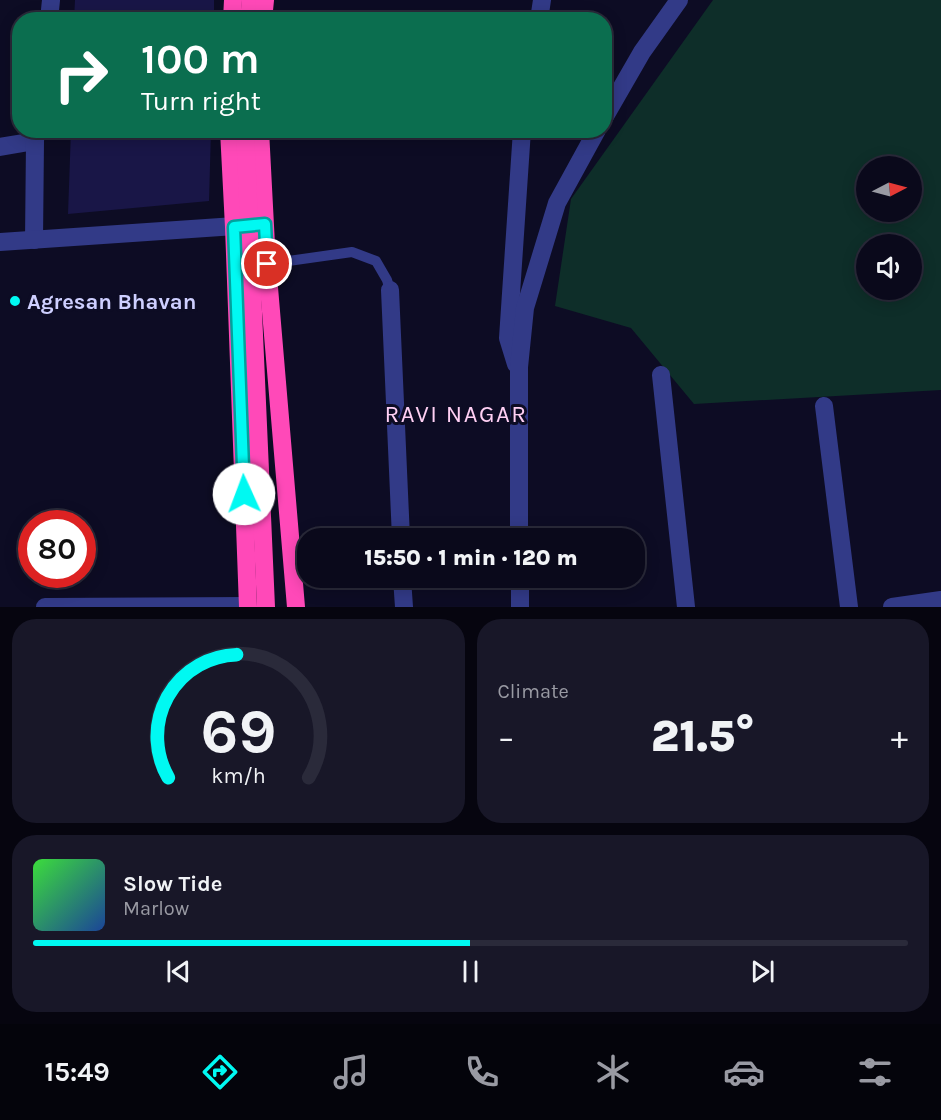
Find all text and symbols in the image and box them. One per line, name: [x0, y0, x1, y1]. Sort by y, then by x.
text: 100 m: [141, 34, 260, 84]
icon: right: [42, 36, 120, 114]
text: Turn right: [141, 85, 261, 117]
north arrow: [856, 156, 922, 222]
map controls: [856, 156, 922, 300]
button: sound: [856, 234, 922, 300]
pin: [241, 238, 292, 289]
icon: arrive: [250, 247, 283, 280]
place label: Agresan Bhavan: [27, 289, 196, 315]
marker: Agresan Bhavan: [8, 294, 22, 308]
district label: RAVI NAGAR: [385, 400, 527, 428]
position arrow: [212, 462, 276, 526]
speed limit sign: 80: [18, 510, 96, 588]
text: 15:50 · 1 min · 120 m: [364, 545, 578, 571]
text: Climate: [498, 680, 569, 703]
text: 69: [200, 695, 276, 768]
text: 21.5°: [651, 710, 755, 762]
text: −: [498, 718, 515, 756]
text: +: [891, 718, 908, 756]
text: km/h: [211, 763, 265, 788]
text: Slow Tide: [123, 871, 223, 897]
text: Marlow: [123, 897, 189, 920]
icon: previous: [162, 955, 195, 988]
icon: pause: [454, 955, 487, 988]
icon: next: [746, 955, 779, 988]
icon: directions: [199, 1051, 241, 1093]
icon: music: [330, 1051, 372, 1093]
icon: phone: [461, 1051, 503, 1093]
icon: climate: [592, 1051, 634, 1093]
icon: car: [723, 1051, 765, 1093]
icon: filters: [854, 1051, 896, 1093]
text: 15:49: [45, 1056, 110, 1088]

